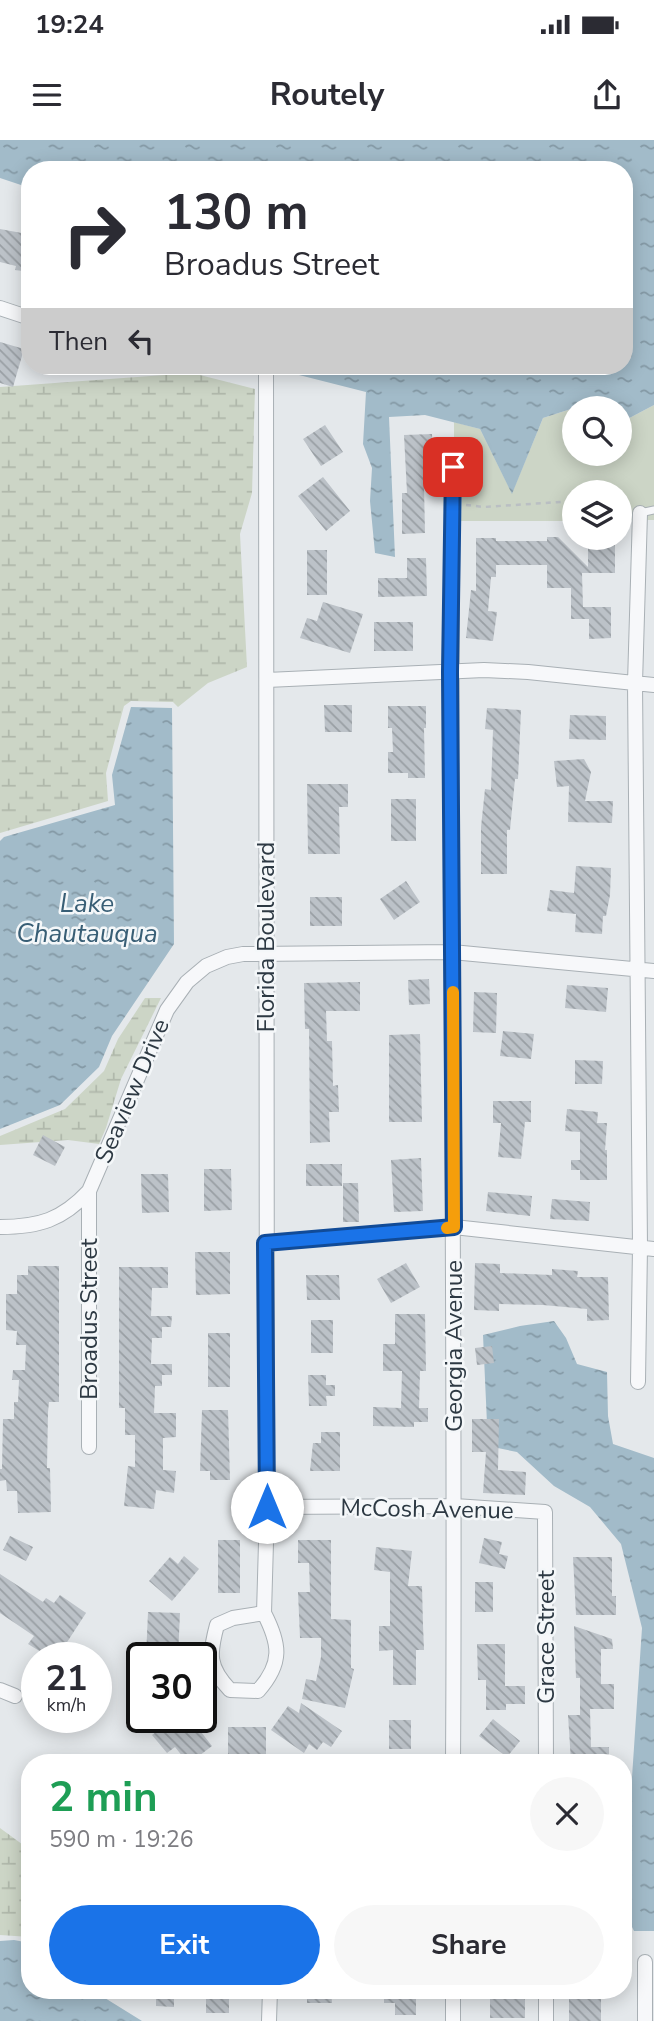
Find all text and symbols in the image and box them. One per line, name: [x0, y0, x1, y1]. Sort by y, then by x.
text: 19:24: [35, 7, 104, 42]
text: Routely: [270, 73, 384, 116]
icon: menu: [28, 76, 66, 114]
icon: share: [588, 76, 626, 114]
text: 130 m: [164, 179, 308, 246]
icon: right: [49, 189, 140, 280]
text: Broadus Street: [164, 243, 379, 286]
icon: left: [122, 322, 160, 360]
text: Then: [49, 324, 108, 359]
map controls: [562, 396, 632, 550]
button: search: [562, 396, 632, 466]
pin: [423, 437, 483, 497]
icon: arrive: [434, 448, 472, 486]
button: layers: [562, 480, 632, 550]
street label: Florida Boulevard: [250, 842, 282, 1032]
water label: Lake Chautauqua: [16, 886, 158, 951]
street label: Seaview Drive: [87, 1014, 177, 1168]
street label: Broadus Street: [73, 1238, 105, 1400]
street label: Georgia Avenue: [438, 1260, 470, 1432]
position arrow: [230, 1470, 304, 1544]
street label: McCosh Avenue: [340, 1491, 514, 1527]
street label: Grace Street: [530, 1569, 562, 1704]
speed limit sign: 30: [126, 1642, 217, 1733]
text: 21: [45, 1655, 88, 1702]
text: km/h: [47, 1693, 86, 1717]
text: 2 min: [49, 1769, 158, 1826]
button: close: [530, 1777, 604, 1851]
text: 590 m · 19:26: [49, 1824, 194, 1855]
button: Exit: [49, 1905, 320, 1985]
button: Share: [334, 1905, 604, 1985]

